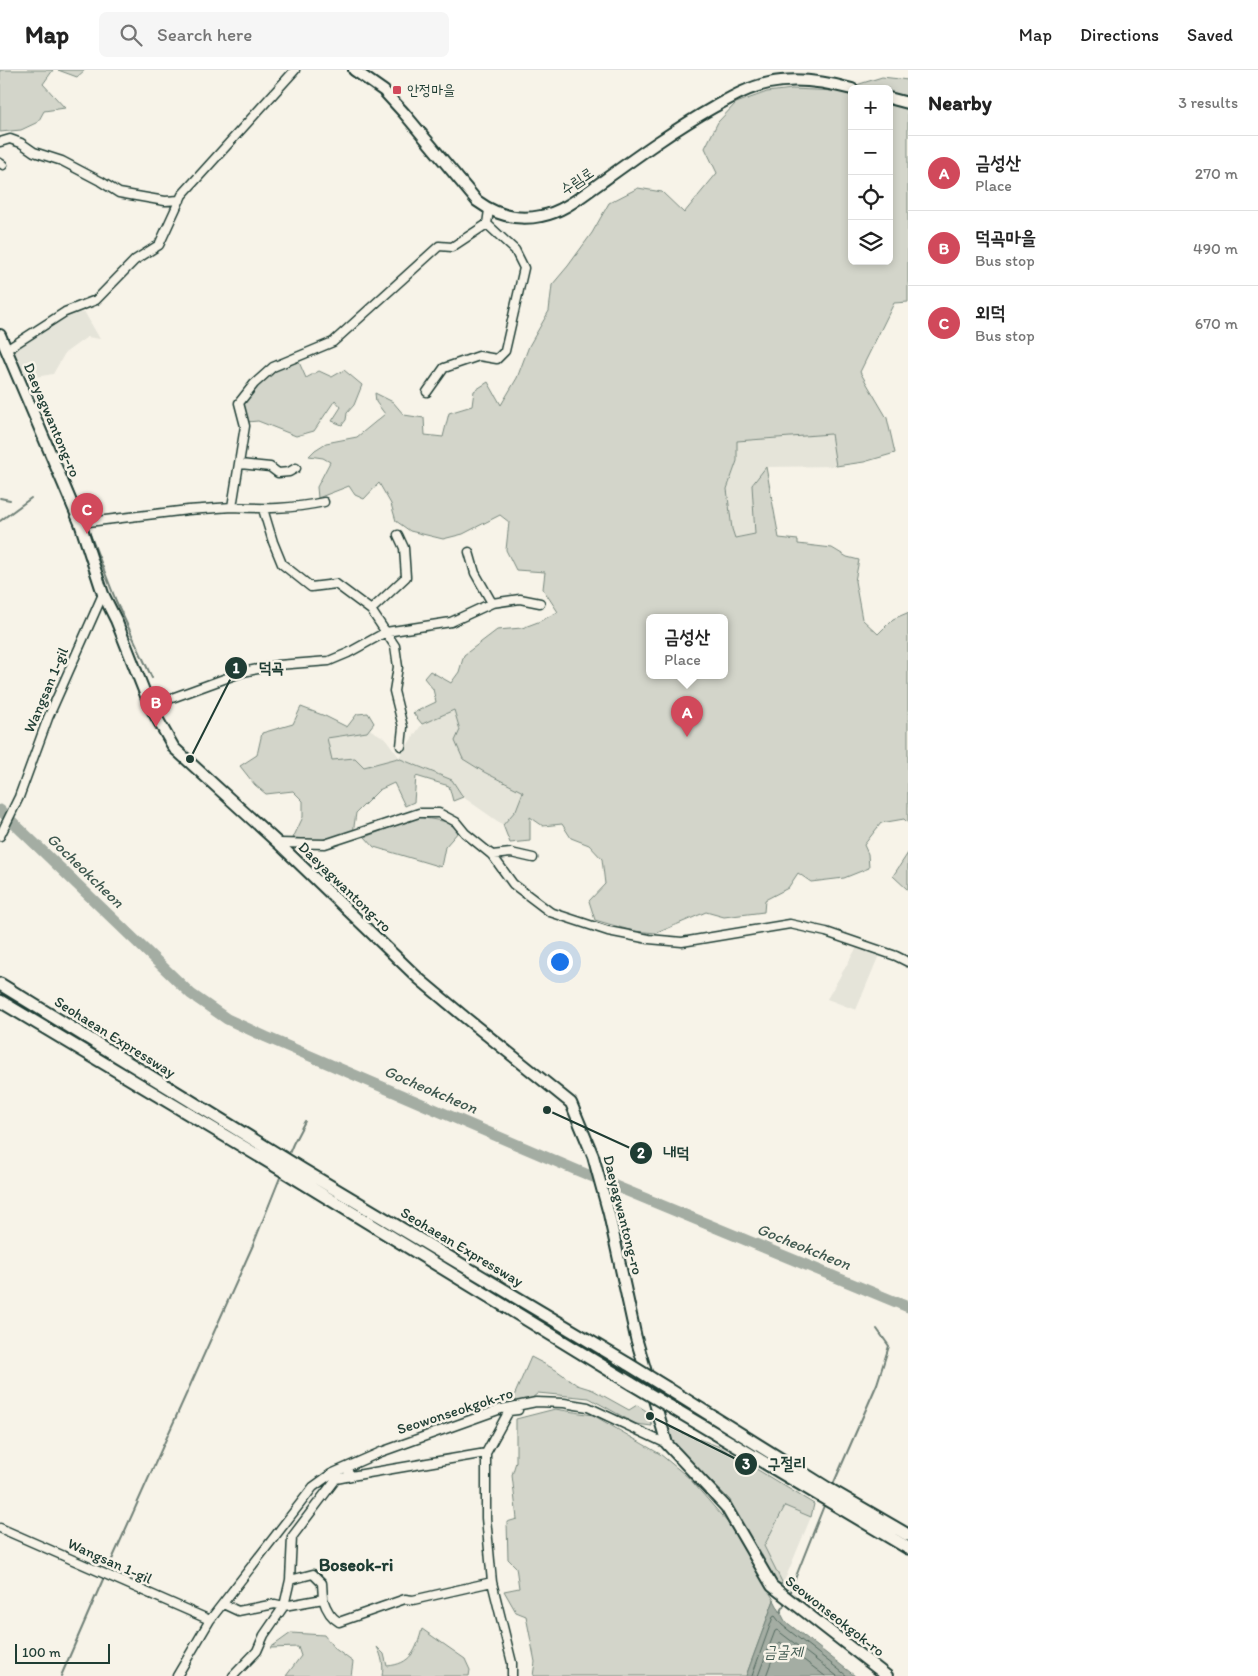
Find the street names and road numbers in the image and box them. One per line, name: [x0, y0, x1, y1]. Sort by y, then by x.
street label: 수림로: [557, 163, 597, 199]
street label: Daeyagwantong-ro: [20, 360, 84, 480]
street label: Wangsan 1-gil: [20, 644, 72, 735]
street label: Daeyagwantong-ro: [295, 838, 395, 936]
street label: Seohaean Expressway: [51, 992, 179, 1082]
street label: Daeyagwantong-ro: [599, 1153, 647, 1277]
street label: Seohaean Expressway: [398, 1203, 526, 1291]
street label: Seowonseokgok-ro: [395, 1384, 515, 1438]
street label: Wangsan 1-gil: [65, 1534, 156, 1588]
street label: Seowonseokgok-ro: [782, 1572, 888, 1660]

